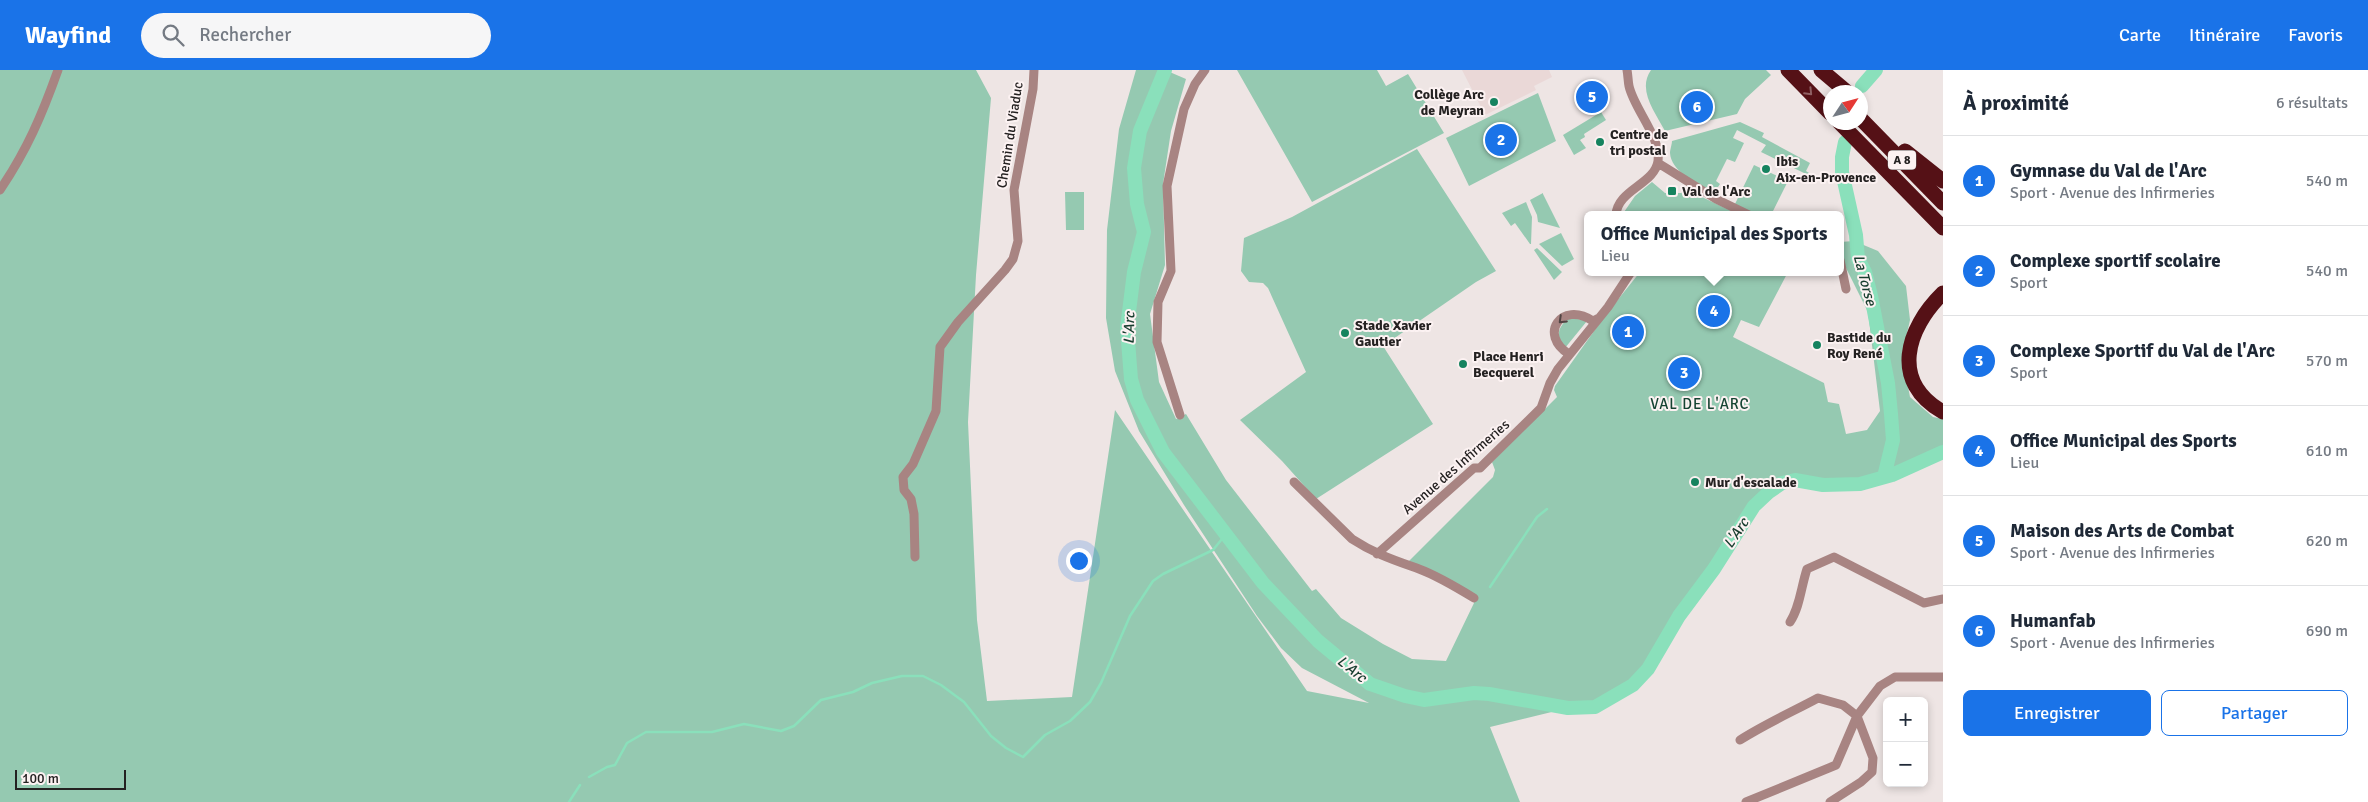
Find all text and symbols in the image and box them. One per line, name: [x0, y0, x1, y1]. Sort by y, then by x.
search box: [141, 13, 491, 58]
text: Wayfind: [25, 20, 111, 50]
icon: search: [159, 21, 187, 49]
text: Rechercher: [199, 23, 291, 47]
text: Carte: [2119, 24, 2161, 46]
text: Itinéraire: [2189, 24, 2260, 46]
text: Favoris: [2288, 24, 2343, 46]
pin: 5: [1576, 78, 1608, 116]
street label: Chemin du Viaduc: [993, 80, 1027, 189]
north arrow: [1823, 85, 1868, 130]
place label: Collège Arc de Meyran: [1414, 86, 1484, 119]
one-way arrow: [1803, 86, 1812, 95]
pin: 6: [1681, 88, 1713, 126]
text: À proximité: [1963, 90, 2069, 116]
text: 6 résultats: [2276, 93, 2348, 113]
marker: Collège Arc de Meyran: [1488, 96, 1500, 108]
pin: 2: [1485, 121, 1517, 159]
place label: Centre de tri postal: [1609, 126, 1668, 159]
marker: Centre de tri postal: [1594, 136, 1606, 148]
road number: A 8: [1888, 150, 1916, 170]
place label: Ibis Aix-en-Provence: [1776, 153, 1876, 186]
text: Gymnase du Val de l'Arc: [2010, 159, 2207, 183]
marker: Ibis Aix-en-Provence: [1760, 163, 1772, 175]
text: 1: [1975, 171, 1983, 191]
text: 540 m: [2306, 171, 2348, 191]
place label: Val de l'Arc: [1682, 183, 1751, 200]
text: Sport · Avenue des Infirmeries: [2010, 183, 2215, 203]
marker: Val de l'Arc: [1666, 185, 1678, 197]
popup: [1584, 211, 1844, 276]
text: Office Municipal des Sports: [1601, 222, 1827, 246]
text: Lieu: [1601, 246, 1630, 266]
text: Complexe sportif scolaire: [2010, 249, 2221, 273]
water label: La Torse: [1850, 253, 1881, 309]
text: 2: [1975, 261, 1983, 281]
text: 540 m: [2306, 261, 2348, 281]
text: Sport: [2010, 273, 2048, 293]
pin: 4: [1698, 292, 1730, 330]
water label: L'Arc: [1120, 311, 1138, 344]
pin: 1: [1612, 313, 1644, 351]
one-way arrow: [1558, 314, 1567, 323]
place label: Stade Xavier Gautier: [1355, 317, 1432, 350]
marker: Stade Xavier Gautier: [1339, 327, 1351, 339]
place label: Bastide du Roy René: [1827, 329, 1892, 362]
marker: Bastide du Roy René: [1811, 339, 1823, 351]
text: Complexe Sportif du Val de l'Arc: [2010, 339, 2275, 363]
place label: Place Henri Becquerel: [1473, 348, 1544, 381]
text: 3: [1975, 351, 1983, 371]
text: 570 m: [2306, 351, 2348, 371]
pin: 3: [1668, 354, 1700, 392]
marker: Place Henri Becquerel: [1457, 358, 1469, 370]
text: Sport: [2010, 363, 2048, 383]
district label: VAL DE L'ARC: [1650, 395, 1750, 413]
street label: Avenue des Infirmeries: [1399, 416, 1513, 518]
text: Office Municipal des Sports: [2010, 429, 2237, 453]
text: 4: [1975, 441, 1983, 461]
text: 610 m: [2306, 441, 2348, 461]
text: Lieu: [2010, 453, 2039, 473]
place label: Mur d'escalade: [1705, 474, 1797, 491]
marker: Mur d'escalade: [1689, 476, 1701, 488]
water label: L'Arc: [1720, 514, 1753, 551]
text: Maison des Arts de Combat: [2010, 519, 2234, 543]
text: 5: [1975, 531, 1983, 551]
text: 620 m: [2306, 531, 2348, 551]
text: Sport · Avenue des Infirmeries: [2010, 543, 2215, 563]
your location: [1066, 548, 1092, 574]
text: Humanfab: [2010, 609, 2096, 633]
text: 6: [1975, 621, 1983, 641]
text: 690 m: [2306, 621, 2348, 641]
text: Sport · Avenue des Infirmeries: [2010, 633, 2215, 653]
water label: L'Arc: [1334, 652, 1371, 687]
button: Enregistrer: [1963, 690, 2151, 736]
button: Partager: [2161, 690, 2348, 736]
map controls: [1883, 697, 1928, 787]
button: +: [1883, 697, 1928, 742]
button: −: [1883, 742, 1928, 787]
scale bar: [15, 767, 126, 790]
text: 100 m: [22, 770, 59, 787]

